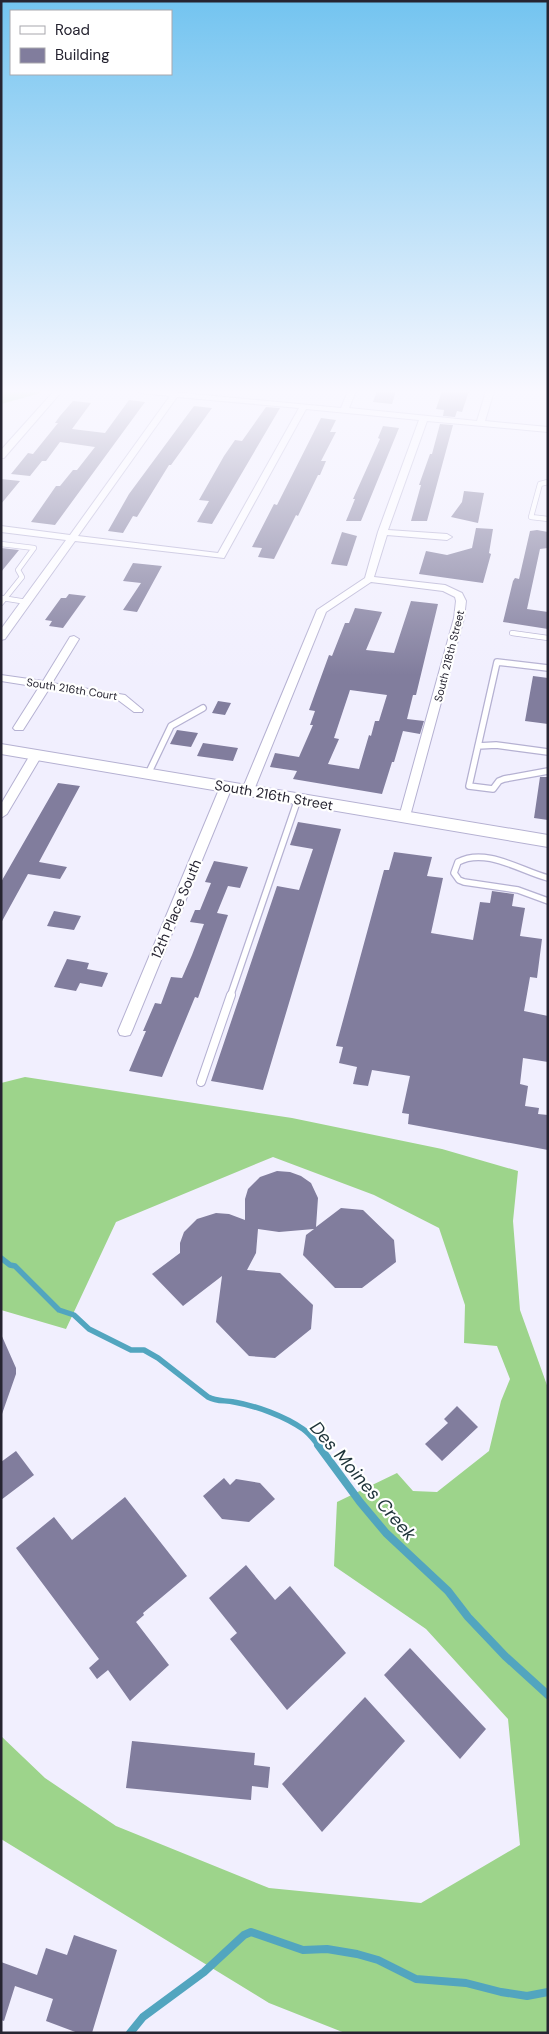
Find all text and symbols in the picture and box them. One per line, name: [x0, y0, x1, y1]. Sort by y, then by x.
legend: [10, 10, 172, 75]
text: Road: [55, 20, 90, 40]
text: Building: [55, 45, 110, 65]
street label: South 218th Street: [431, 609, 467, 703]
street label: South 216th Court: [25, 675, 119, 703]
street label: South 216th Street: [213, 776, 335, 814]
street label: 12th Place South: [147, 857, 205, 961]
water label: Des Moines Creek: [304, 1416, 422, 1546]

